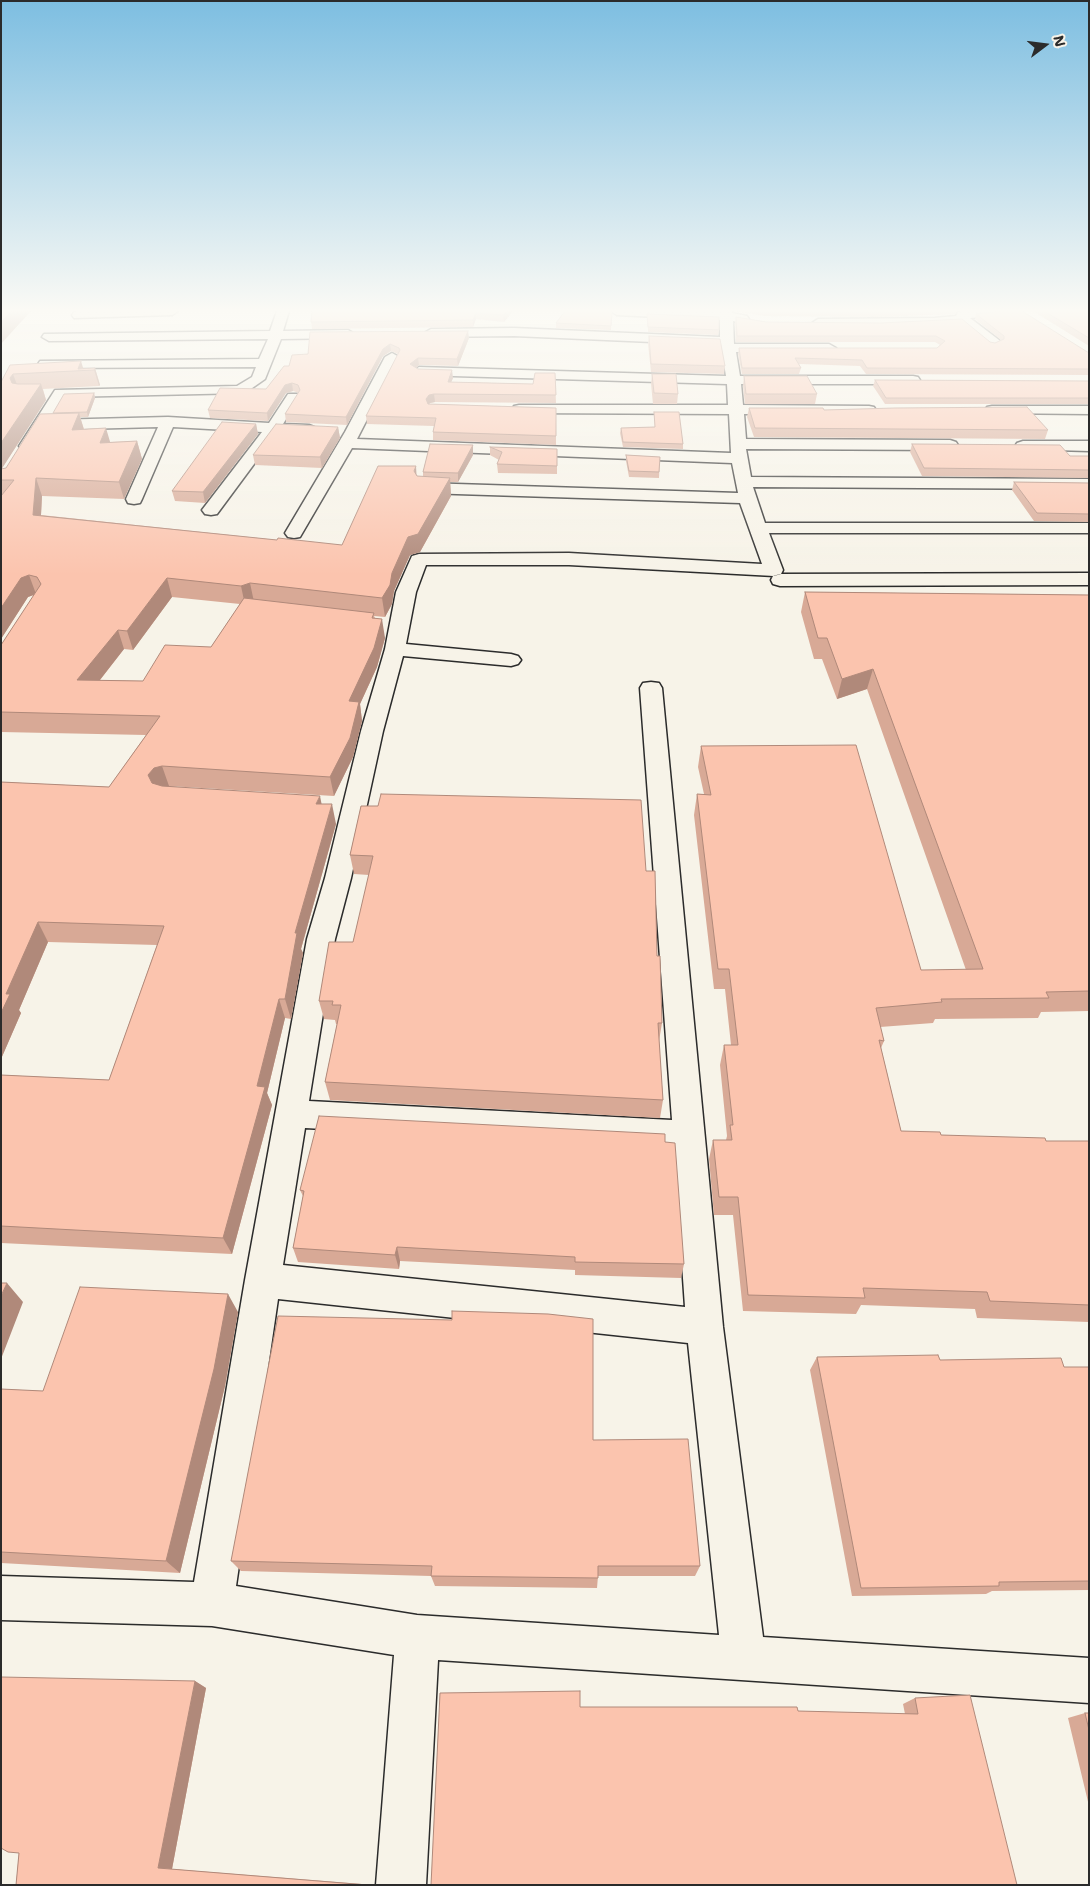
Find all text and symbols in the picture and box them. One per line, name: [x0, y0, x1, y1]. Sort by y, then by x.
north arrow: [1020, 20, 1070, 70]
text: N: [1049, 33, 1070, 49]

